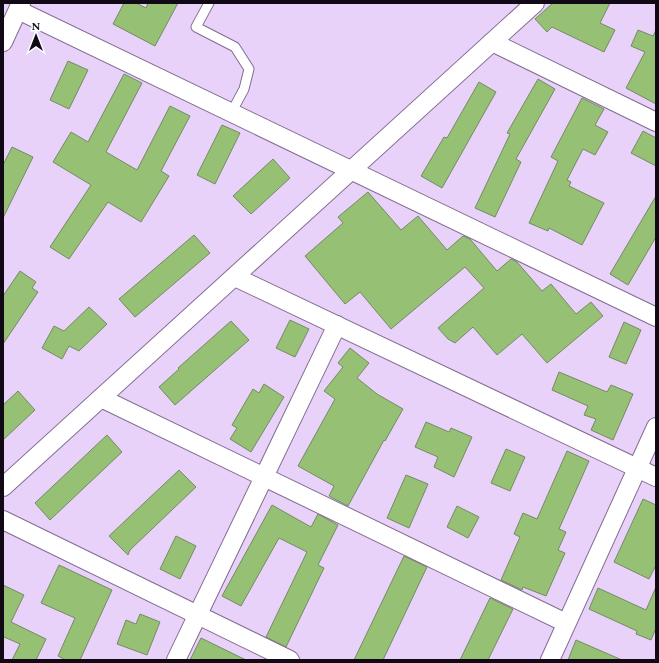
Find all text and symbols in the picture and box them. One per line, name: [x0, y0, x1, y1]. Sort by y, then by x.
north arrow: [16, 16, 56, 56]
text: N: [32, 18, 41, 35]

